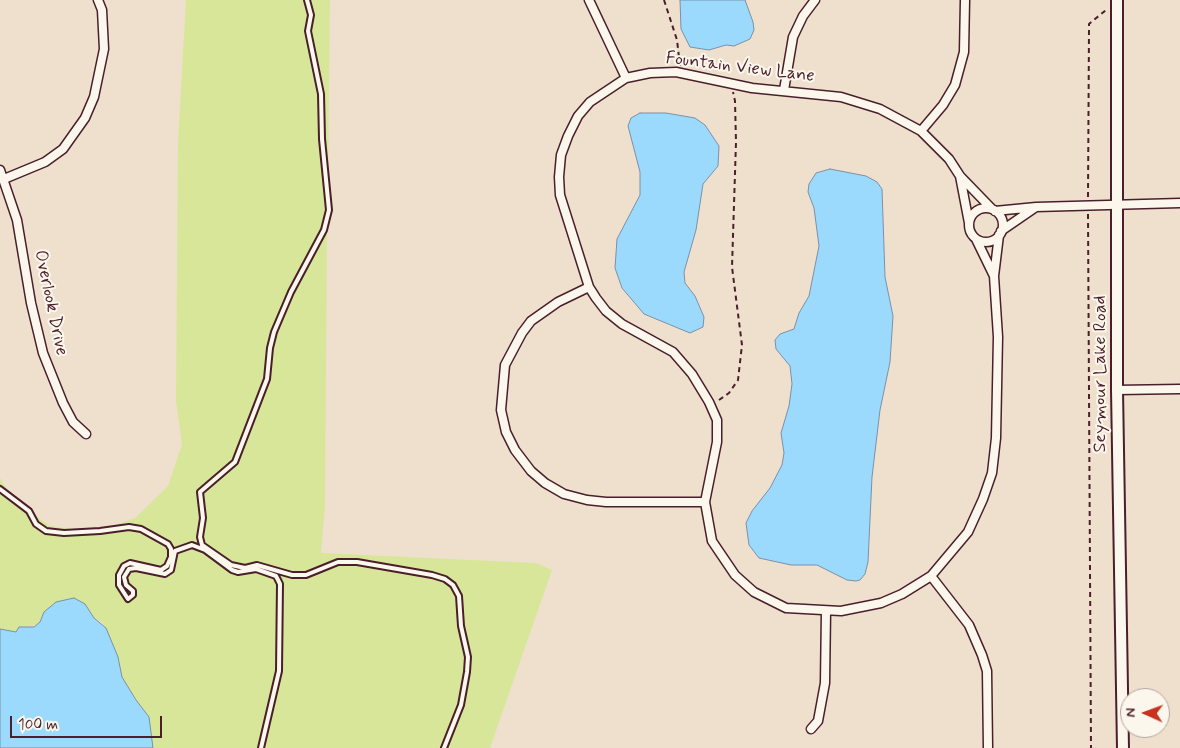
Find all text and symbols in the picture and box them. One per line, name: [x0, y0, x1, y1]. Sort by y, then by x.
street label: Fountain View Lane: [664, 48, 816, 88]
street label: Overlook Drive: [28, 248, 72, 358]
street label: Seymour Lake Road: [1090, 295, 1112, 453]
north arrow: [1120, 688, 1170, 738]
scale bar: [12, 706, 165, 738]
text: N: [1122, 708, 1140, 717]
text: 100 m: [18, 715, 58, 735]

